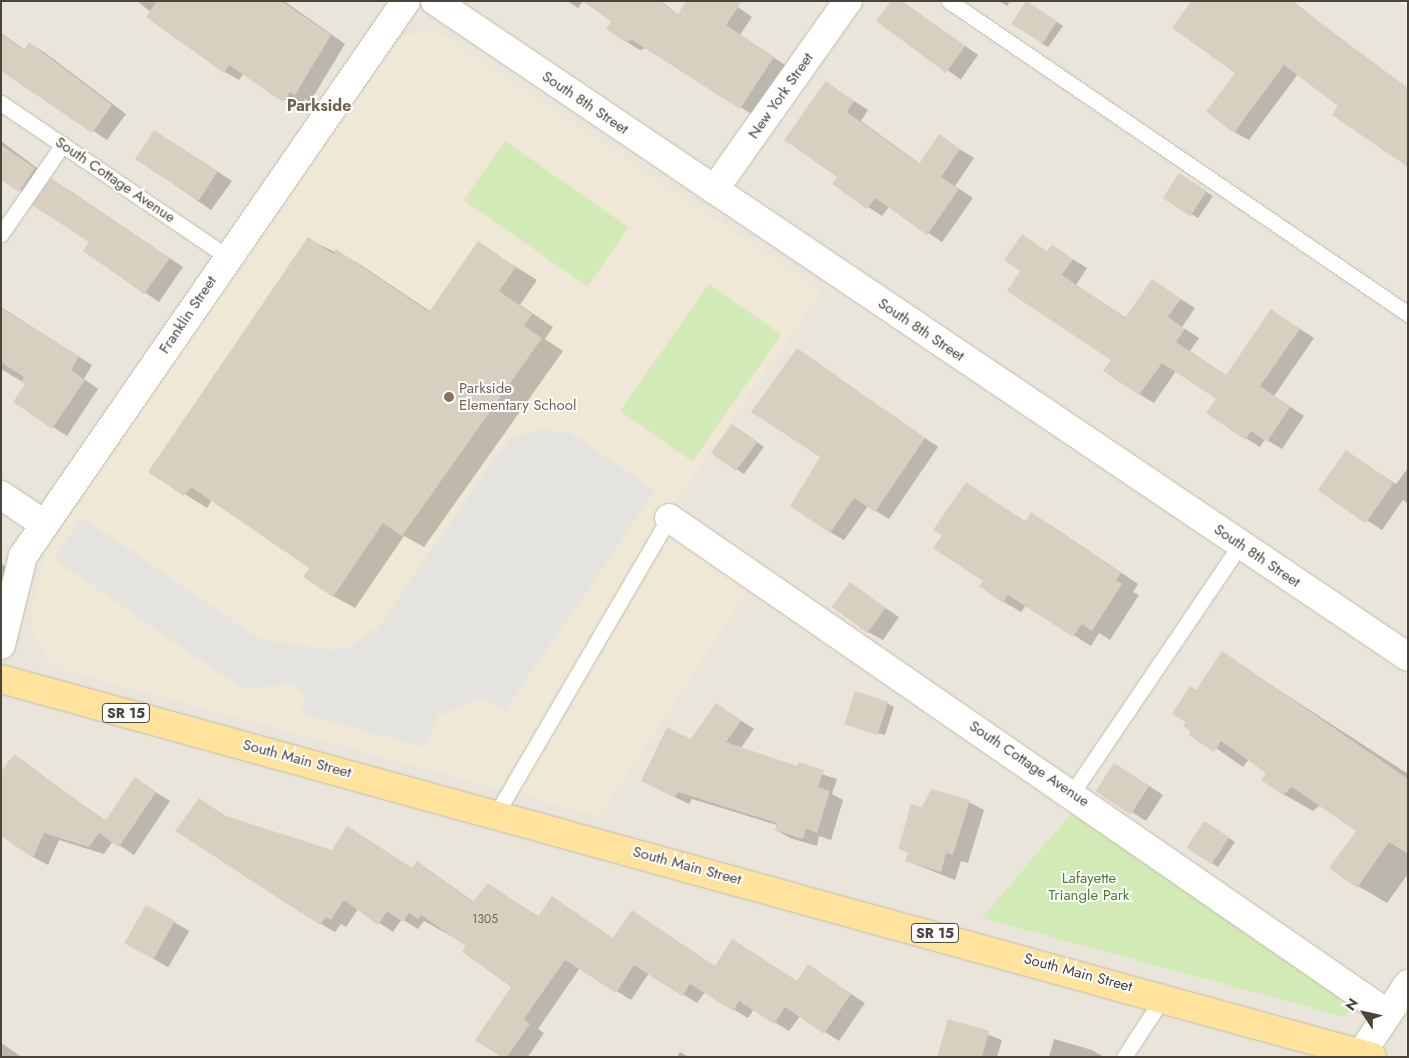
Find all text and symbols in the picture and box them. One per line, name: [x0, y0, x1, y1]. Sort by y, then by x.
street label: New York Street: [745, 49, 817, 143]
street label: South 8th Street: [538, 68, 632, 138]
district label: Parkside: [287, 96, 351, 116]
street label: South Cottage Avenue: [52, 133, 178, 227]
street label: Franklin Street: [156, 273, 220, 357]
street label: South 8th Street: [874, 295, 968, 365]
place label: Parkside Elementary School: [459, 379, 576, 414]
marker: Parkside Elementary School: [443, 391, 455, 403]
street label: South 8th Street: [1210, 521, 1304, 591]
road number: SR 15: [101, 701, 151, 724]
street label: South Cottage Avenue: [966, 717, 1092, 811]
street label: South Main Street: [241, 736, 353, 782]
street label: South Main Street: [631, 843, 743, 889]
park label: Lafayette Triangle Park: [1049, 869, 1129, 904]
house number: 1305: [472, 913, 498, 927]
road number: SR 15: [910, 921, 960, 944]
street label: South Main Street: [1022, 950, 1134, 996]
north arrow: [1339, 988, 1389, 1038]
text: N: [1340, 994, 1363, 1015]

